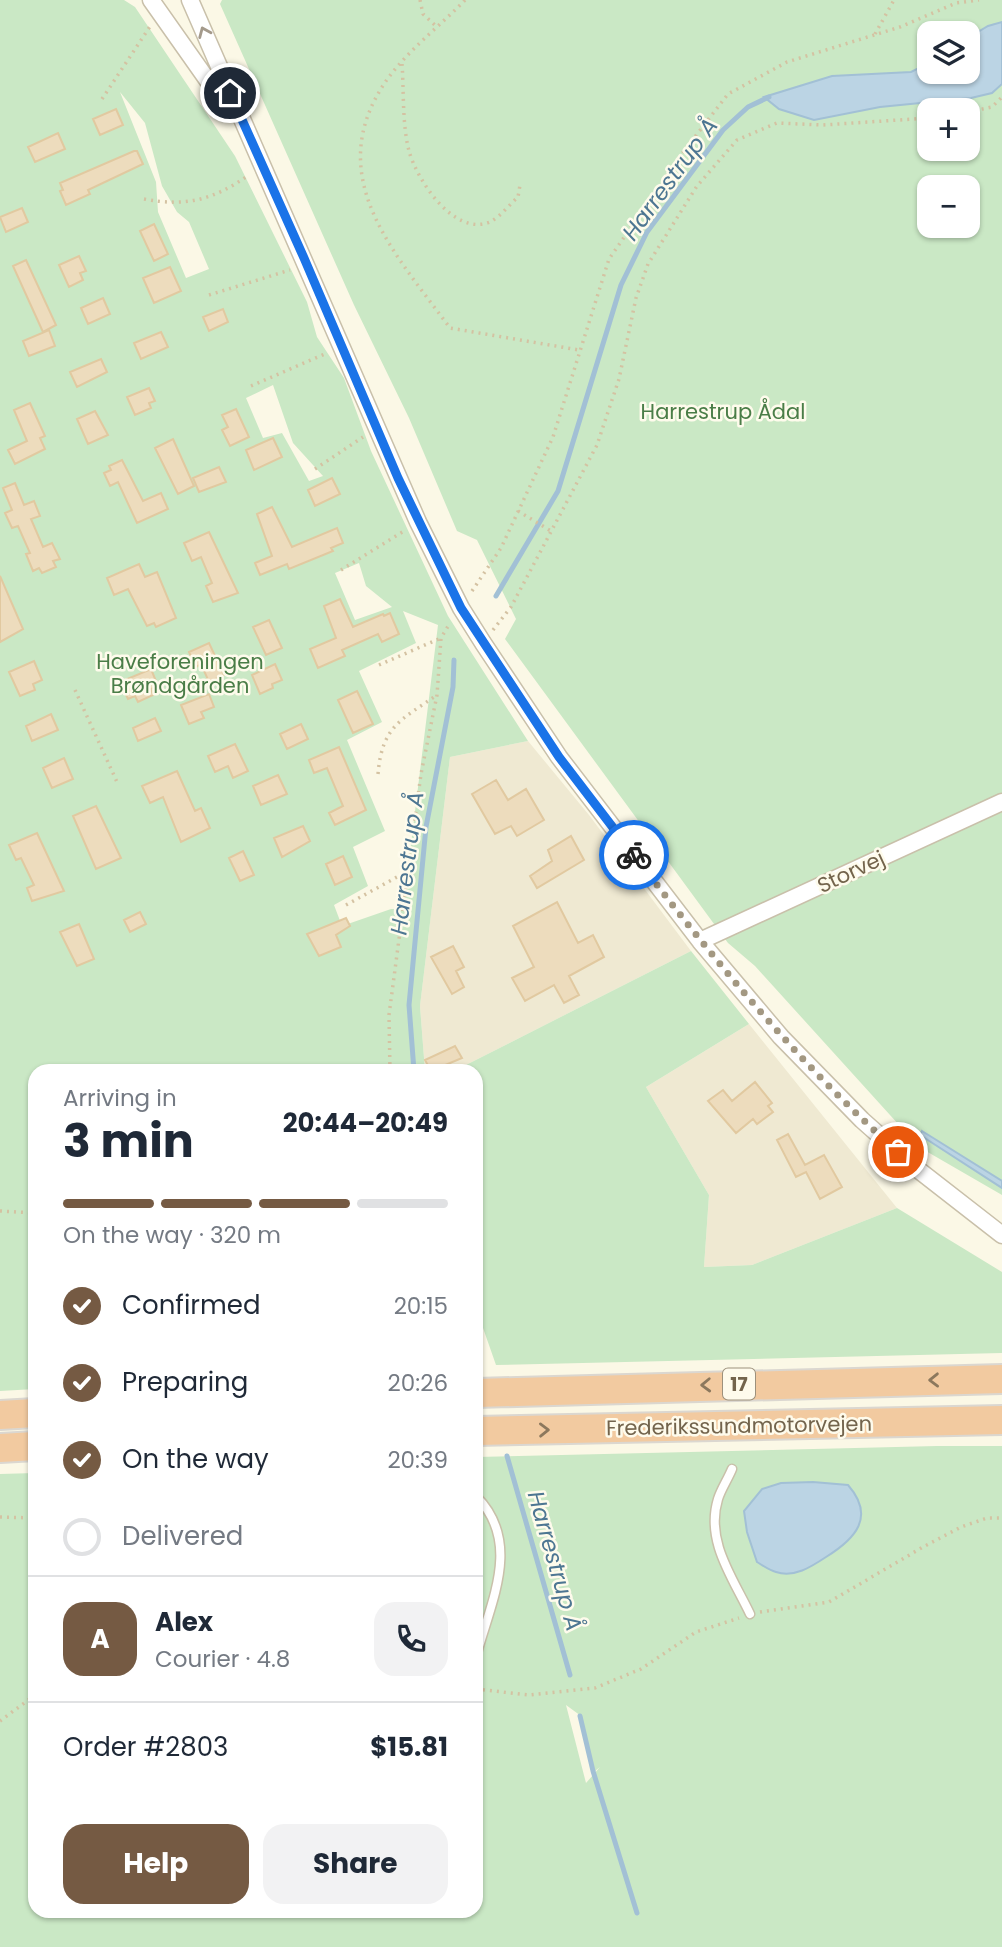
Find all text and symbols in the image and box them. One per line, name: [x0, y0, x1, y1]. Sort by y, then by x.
map controls: [917, 21, 980, 238]
button: layers: [917, 21, 980, 84]
one-way arrow: [198, 27, 212, 39]
pin: [200, 63, 260, 123]
icon: home: [211, 74, 249, 112]
button: +: [917, 98, 980, 161]
water label: Harrestrup Å: [615, 111, 725, 247]
button: −: [917, 175, 980, 238]
park label: Harrestrup Ådal: [641, 397, 805, 426]
park label: Haveforeningen Brøndgården: [96, 647, 264, 700]
water label: Harrestrup Å: [382, 789, 432, 937]
courier: [599, 820, 669, 890]
icon: bike: [615, 836, 653, 874]
street label: Storvej: [812, 843, 889, 900]
text: Arriving in: [63, 1082, 177, 1114]
text: 20:44–20:49: [283, 1105, 448, 1141]
text: 3 min: [63, 1109, 194, 1173]
pin: [868, 1122, 928, 1182]
icon: bag: [879, 1133, 917, 1171]
text: On the way · 320 m: [63, 1219, 281, 1251]
icon: check: [63, 1287, 101, 1325]
text: Confirmed: [122, 1287, 260, 1323]
text: 20:15: [394, 1290, 448, 1322]
icon: check: [63, 1364, 101, 1402]
text: Preparing: [122, 1364, 248, 1400]
text: 20:26: [388, 1367, 448, 1399]
road number: 17: [723, 1368, 755, 1400]
one-way arrow: [928, 1372, 939, 1388]
one-way arrow: [701, 1378, 712, 1393]
street label: Frederikssundmotorvejen: [606, 1409, 872, 1442]
one-way arrow: [539, 1422, 550, 1437]
icon: check: [63, 1441, 101, 1479]
text: On the way: [122, 1441, 269, 1477]
text: 20:39: [387, 1444, 448, 1476]
water label: Harrestrup Å: [520, 1487, 590, 1635]
text: Delivered: [122, 1518, 243, 1554]
button: phone: [374, 1602, 448, 1676]
text: Alex: [155, 1604, 213, 1640]
text: A: [90, 1621, 110, 1657]
text: Courier · 4.8: [155, 1643, 290, 1675]
text: Order #2803: [63, 1729, 228, 1765]
text: $15.81: [370, 1729, 448, 1765]
button: Help: [63, 1824, 249, 1904]
button: Share: [263, 1824, 448, 1904]

